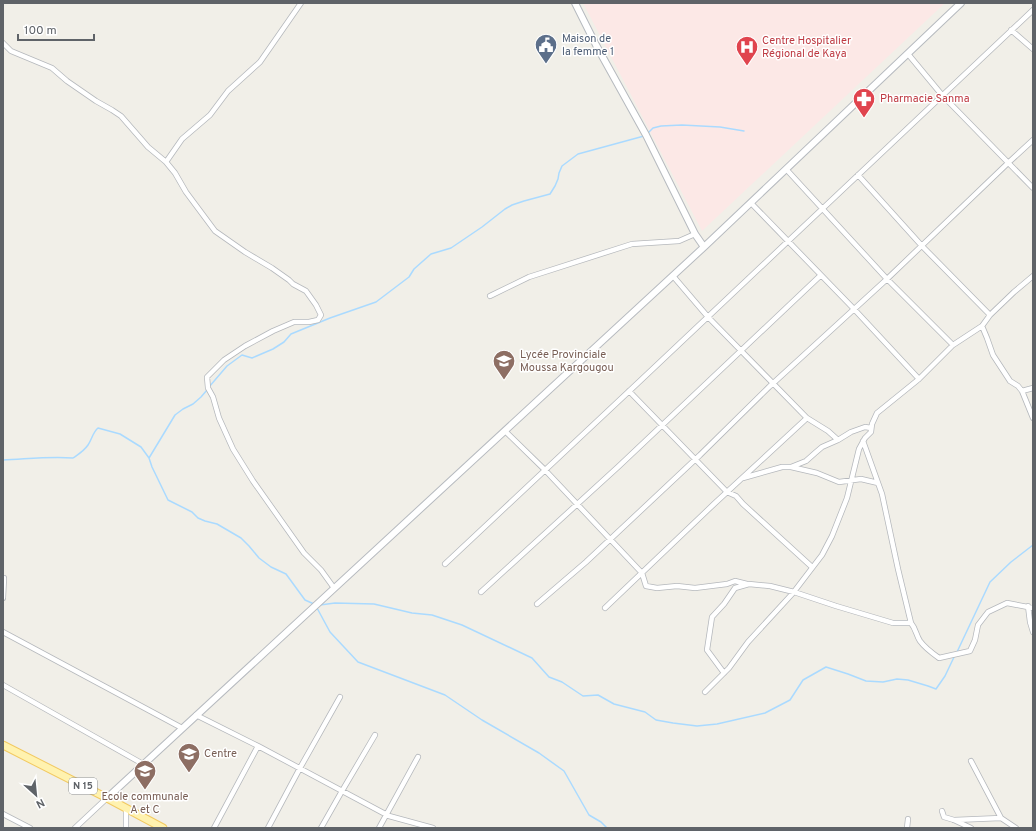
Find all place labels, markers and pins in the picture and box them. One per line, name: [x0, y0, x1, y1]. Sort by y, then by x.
public building icon: Maison de la femme 1: [533, 32, 559, 65]
place label: Maison de la femme 1: [562, 32, 614, 59]
hospital icon: Centre Hospitalier Régional de Kaya: [734, 34, 760, 67]
place label: Centre Hospitalier Régional de Kaya: [762, 34, 852, 61]
pharmacy icon: Pharmacie Sanma: [851, 86, 877, 119]
place label: Pharmacie Sanma: [880, 92, 970, 106]
school or university icon: Lycée Provinciale Moussa Kargougou: [491, 348, 517, 381]
place label: Lycée Provinciale Moussa Kargougou: [520, 348, 614, 375]
school or university icon: Centre: [176, 741, 202, 774]
place label: Centre: [204, 747, 237, 761]
school or university icon: Ecole communale A et C: [132, 758, 158, 791]
place label: Ecole communale A et C: [102, 790, 189, 817]

